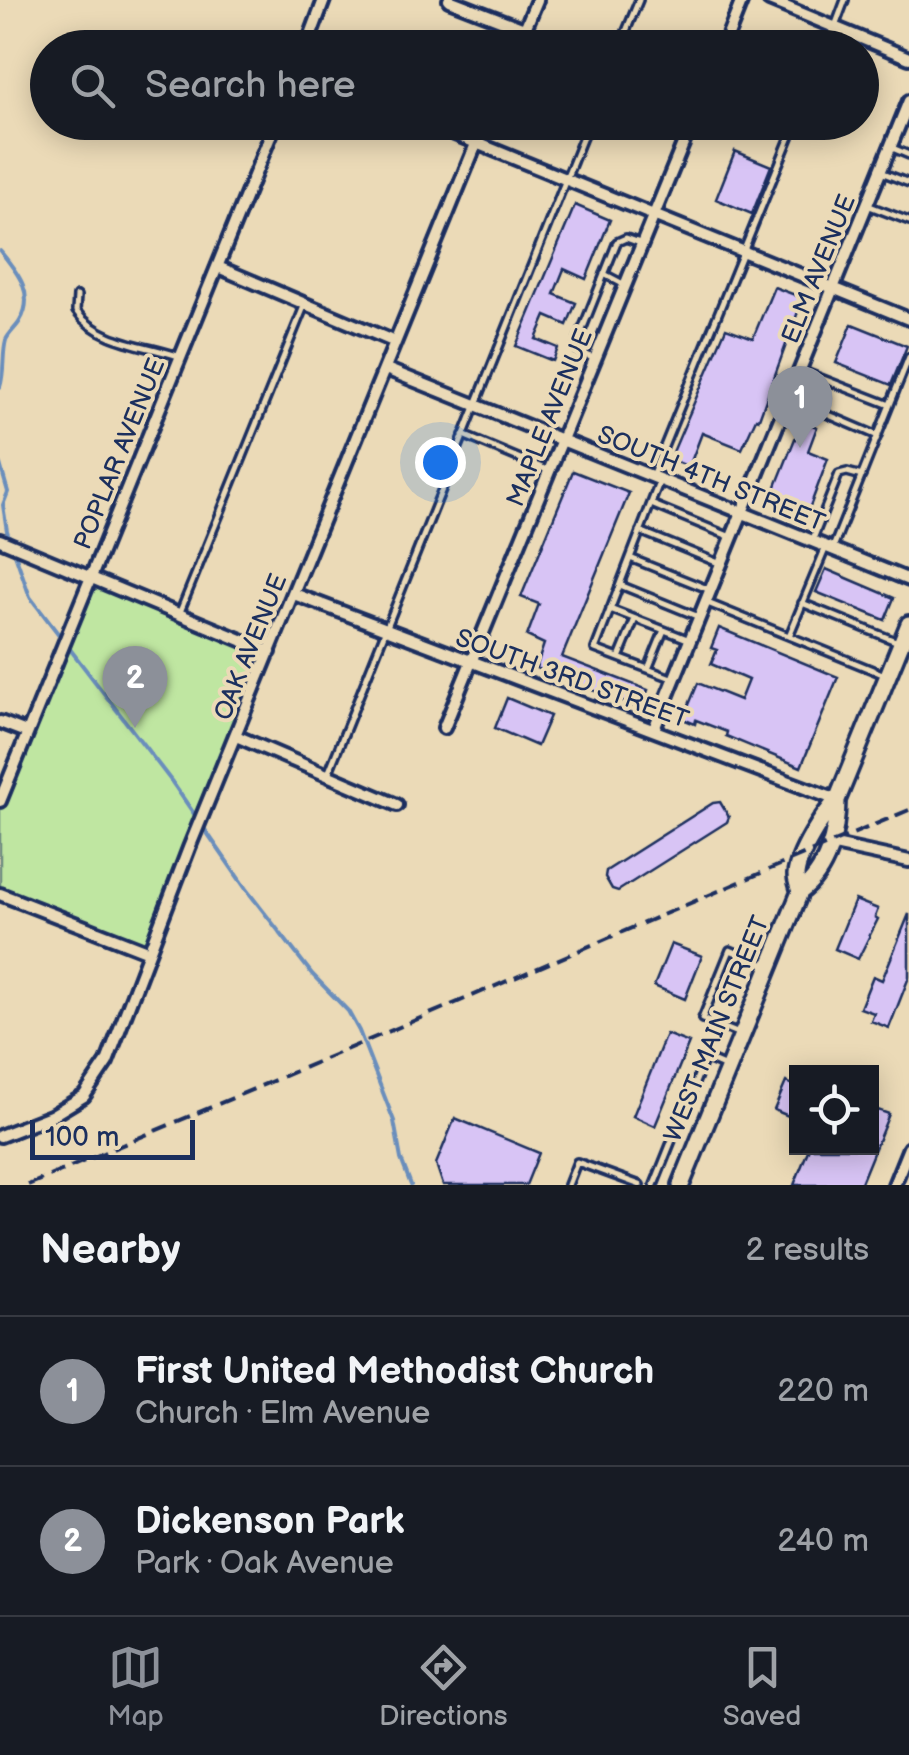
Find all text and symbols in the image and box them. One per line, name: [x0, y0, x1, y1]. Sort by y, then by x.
search box: [30, 30, 879, 140]
icon: search: [65, 58, 120, 113]
text: Search here: [145, 63, 356, 108]
street label: ELM AVENUE: [775, 190, 863, 348]
street label: MAPLE AVENUE: [500, 325, 600, 511]
street label: POPLAR AVENUE: [68, 354, 172, 554]
pin: 1: [768, 366, 832, 448]
street label: SOUTH 4TH STREET: [593, 419, 829, 539]
your location: [415, 437, 466, 488]
street label: OAK AVENUE: [208, 569, 294, 725]
street label: SOUTH 3RD STREET: [451, 622, 693, 736]
pin: 2: [102, 646, 168, 728]
street label: WEST MAIN STREET: [658, 912, 776, 1146]
map controls: [789, 1065, 879, 1155]
button: locate: [789, 1065, 879, 1155]
scale bar: [30, 1115, 195, 1160]
text: 100 m: [45, 1121, 119, 1154]
text: Nearby: [40, 1225, 180, 1276]
text: 2 results: [745, 1231, 869, 1270]
text: First United Methodist Church: [135, 1349, 654, 1394]
text: 1: [66, 1372, 79, 1411]
text: 220 m: [777, 1372, 869, 1411]
text: Church · Elm Avenue: [135, 1394, 430, 1433]
text: Dickenson Park: [135, 1499, 405, 1544]
text: 2: [63, 1522, 82, 1561]
text: 240 m: [777, 1522, 869, 1561]
text: Park · Oak Avenue: [135, 1544, 394, 1583]
tab: Map: [108, 1640, 164, 1733]
tab: Directions: [379, 1640, 508, 1733]
tab: Saved: [723, 1640, 801, 1733]

